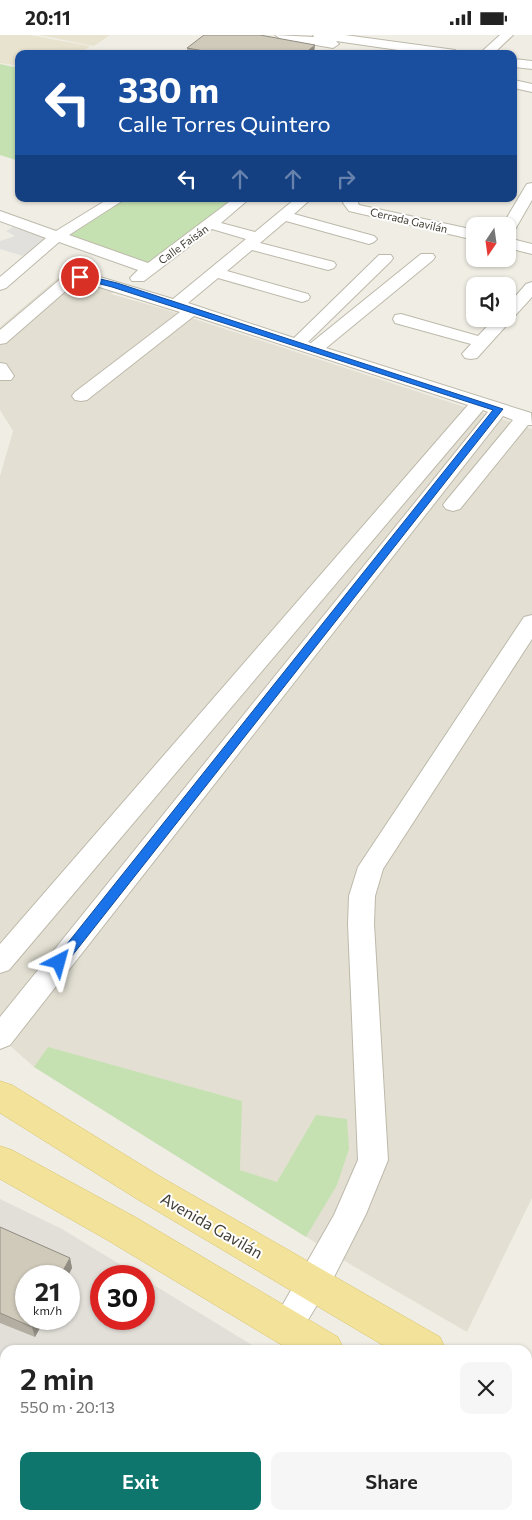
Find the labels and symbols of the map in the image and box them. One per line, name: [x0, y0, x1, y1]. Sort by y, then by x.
street label: Cerrada Gavilán: [369, 205, 449, 235]
north arrow: [466, 217, 516, 267]
street label: Calle Faisán: [156, 222, 210, 266]
pin: [59, 256, 101, 298]
position arrow: [32, 935, 84, 987]
street label: Avenida Gavilán: [158, 1188, 266, 1262]
speed limit sign: 30: [90, 1265, 155, 1330]

